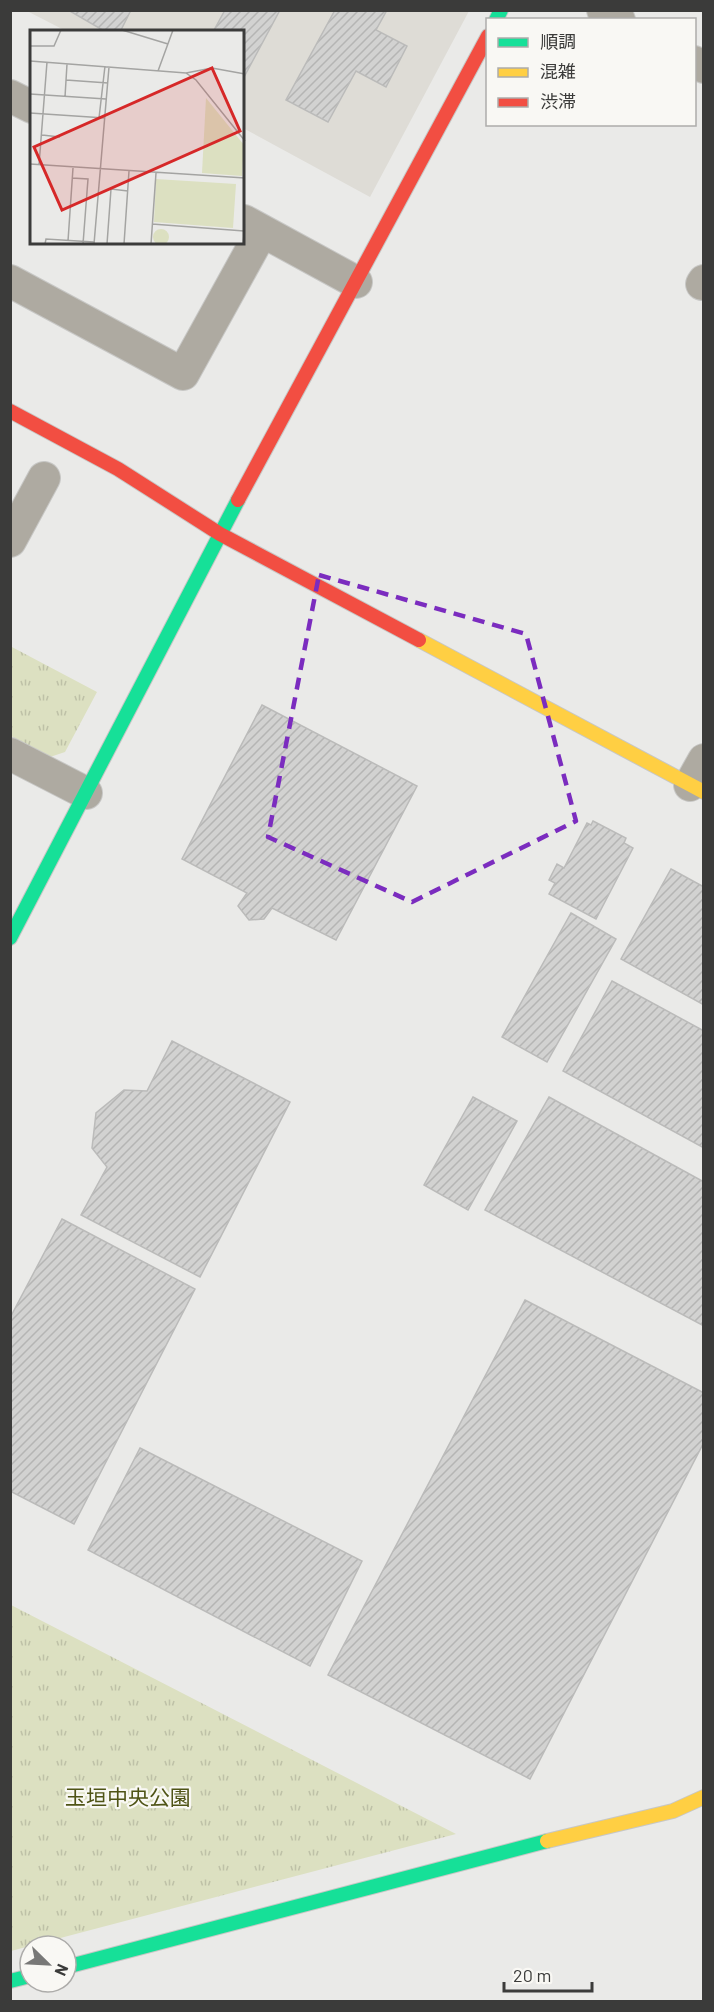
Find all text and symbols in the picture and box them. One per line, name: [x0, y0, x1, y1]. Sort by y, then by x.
legend: [486, 18, 696, 126]
inset map: [30, 30, 244, 244]
text: 順調: [540, 30, 576, 52]
text: 混雑: [540, 60, 576, 82]
text: 渋滞: [540, 90, 576, 112]
park label: 玉垣中央公園: [65, 1784, 191, 1809]
north arrow: [18, 1934, 78, 1994]
scale bar: [504, 1955, 592, 1993]
text: N: [51, 1962, 73, 1979]
text: 20 m: [513, 1964, 551, 1986]

